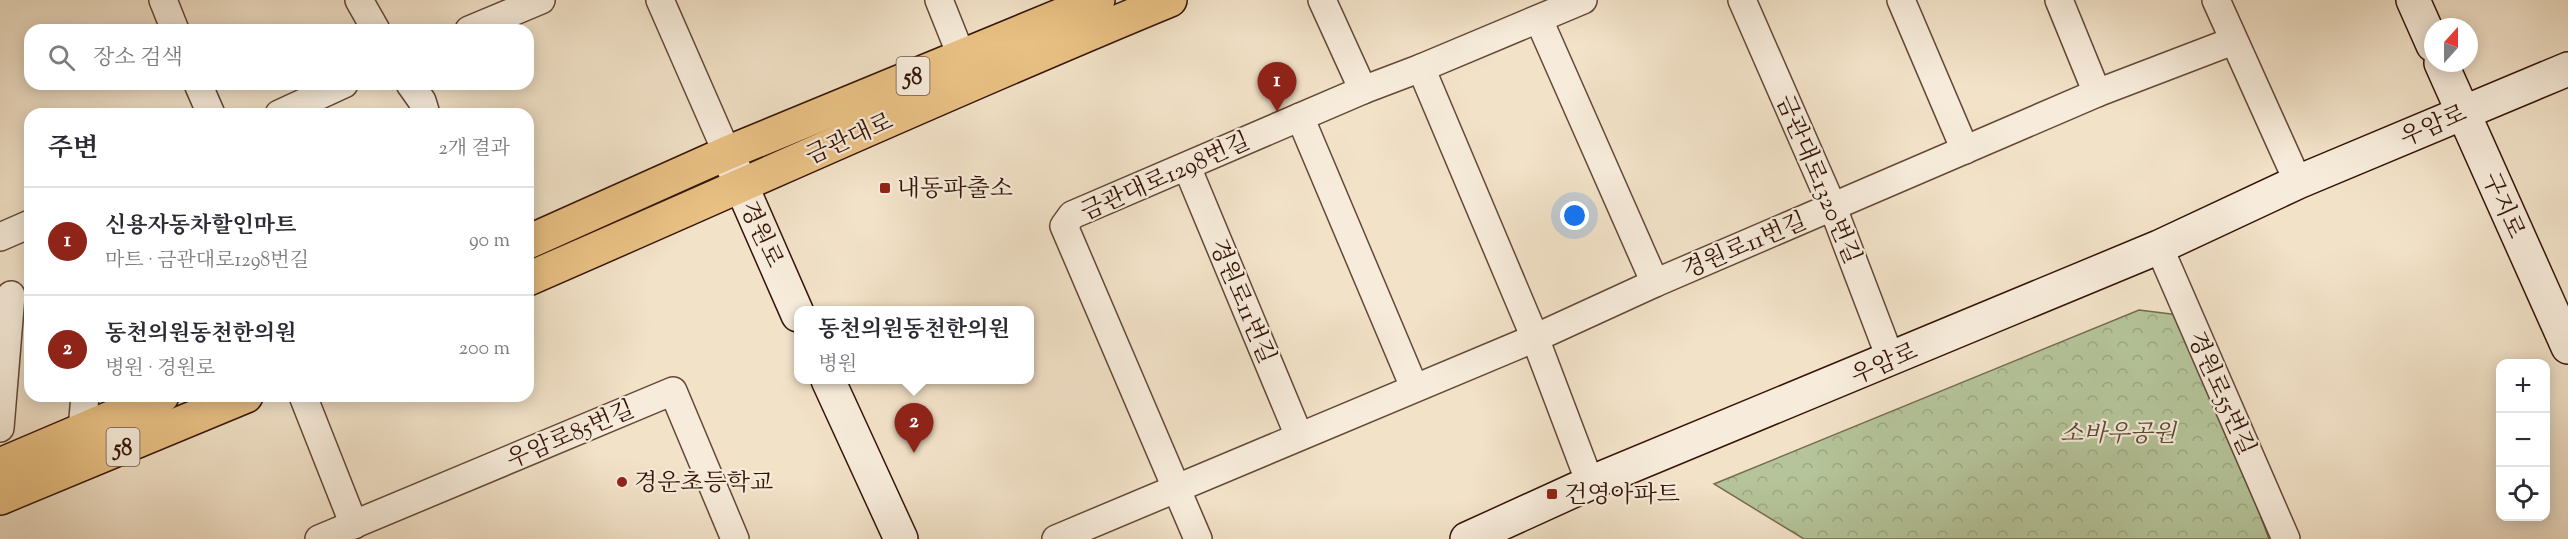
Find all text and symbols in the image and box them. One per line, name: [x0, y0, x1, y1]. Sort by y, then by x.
north arrow: [2424, 18, 2478, 72]
search box: [24, 24, 534, 90]
icon: search: [45, 41, 78, 74]
text: 장소 검색: [93, 43, 183, 75]
road number: 58: [896, 57, 930, 95]
pin: 1: [1258, 63, 1296, 112]
street label: 금관대로1320번길: [1766, 90, 1868, 270]
street label: 우암로: [2395, 98, 2472, 156]
street label: 금관대로: [801, 105, 899, 174]
street label: 금관대로1298번길: [1076, 125, 1256, 230]
text: 주변: [48, 131, 98, 168]
text: 2개 결과: [438, 135, 510, 164]
street label: 구지로: [2472, 167, 2532, 245]
place label: 내동파출소: [897, 173, 1013, 207]
marker: 내동파출소: [878, 181, 892, 195]
street label: 경원로: [730, 196, 790, 274]
your location: [1560, 201, 1589, 230]
street label: 경원로11번길: [1677, 205, 1812, 288]
text: 신용자동차할인마트: [105, 211, 296, 243]
text: 1: [64, 227, 71, 256]
text: 90 m: [469, 227, 510, 256]
street label: 경원로11번길: [1200, 234, 1283, 369]
text: 마트 · 금관대로1298번길: [105, 247, 309, 276]
popup: [794, 306, 1034, 384]
text: 동천의원동천한의원: [818, 315, 1010, 347]
text: 동천의원동천한의원: [105, 319, 296, 351]
street label: 경원로55번길: [2178, 326, 2263, 461]
text: 2: [63, 335, 72, 364]
text: 200 m: [459, 335, 510, 364]
street label: 우암로: [1846, 336, 1923, 394]
text: 병원: [818, 351, 857, 380]
text: 병원 · 경원로: [105, 355, 215, 384]
map controls: [2496, 359, 2550, 521]
button: +: [2496, 359, 2550, 413]
street label: 우암로85번길: [501, 394, 640, 478]
pin: 2: [894, 404, 934, 453]
button: −: [2496, 413, 2550, 467]
park label: 소바우공원: [2060, 418, 2178, 452]
road number: 58: [106, 428, 140, 466]
place label: 경운초등학교: [634, 467, 773, 501]
button: locate: [2496, 467, 2550, 521]
marker: 경운초등학교: [615, 475, 629, 489]
place label: 건영아파트: [1564, 479, 1680, 513]
marker: 건영아파트: [1545, 487, 1559, 501]

